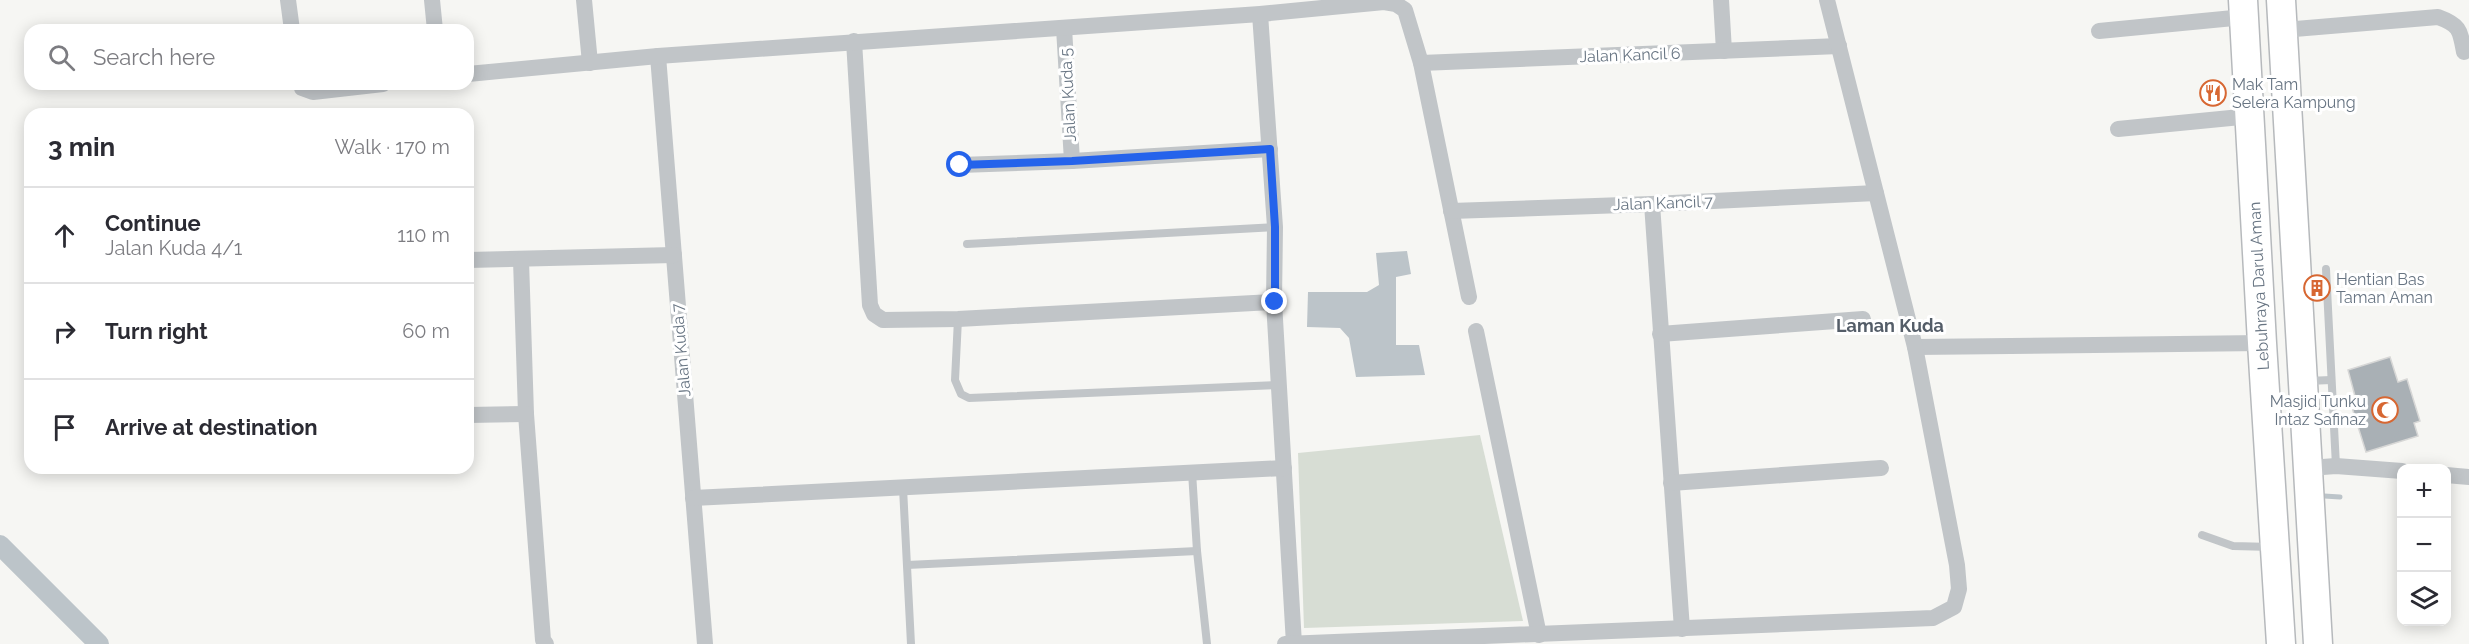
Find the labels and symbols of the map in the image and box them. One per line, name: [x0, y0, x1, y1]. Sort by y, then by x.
street label: Jalan Kancil 6: [1579, 44, 1681, 66]
street label: Jalan Kuda 5: [1056, 47, 1080, 142]
place label: Mak Tam Selera Kampung: [2232, 75, 2356, 112]
restaurant icon: Mak Tam Selera Kampung: [2198, 78, 2228, 108]
route start: [946, 151, 972, 177]
street label: Jalan Kancil 7: [1613, 192, 1714, 214]
street label: Lebuhraya Darul Aman: [2245, 201, 2273, 371]
place label: Hentian Bas Taman Aman: [2336, 270, 2433, 307]
building icon: Hentian Bas Taman Aman: [2302, 273, 2332, 303]
route end: [1261, 288, 1287, 314]
street label: Jalan Kuda 7: [667, 302, 695, 397]
district label: Laman Kuda: [1836, 315, 1944, 336]
place label: Masjid Tunku Intaz Safinaz: [2270, 392, 2366, 429]
mosque icon: Masjid Tunku Intaz Safinaz: [2370, 395, 2400, 425]

